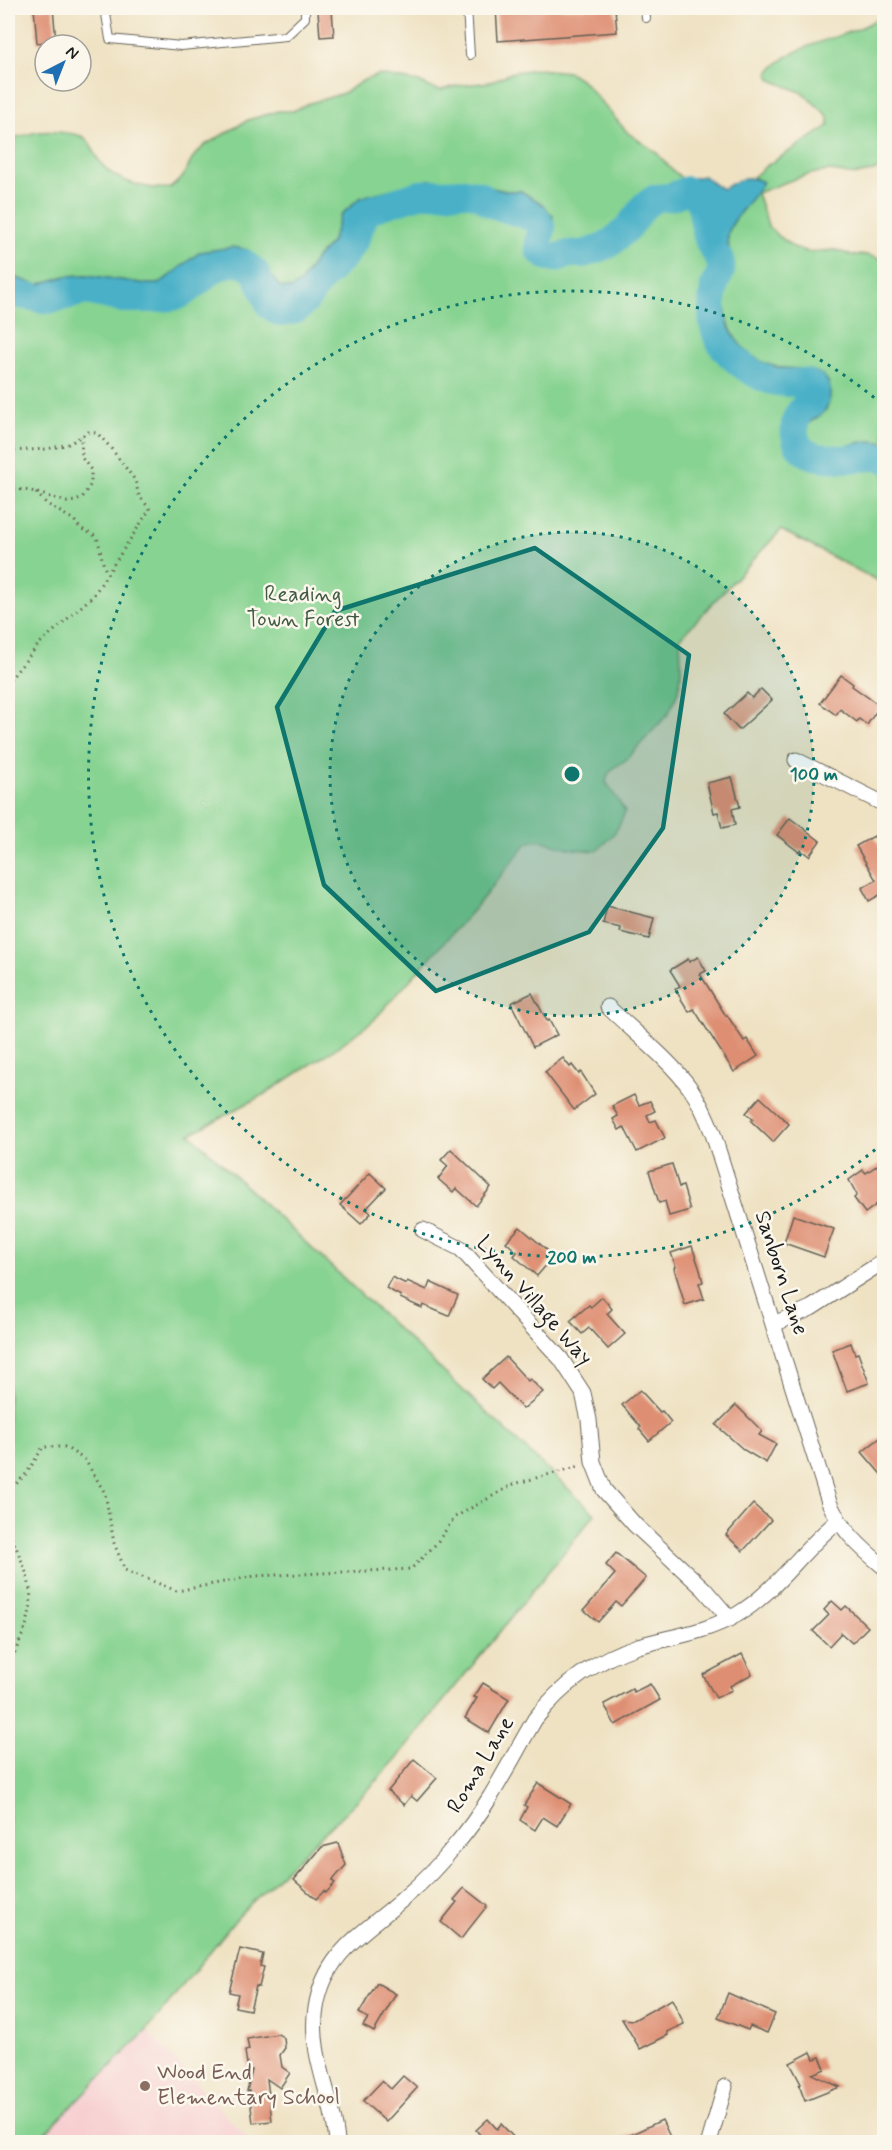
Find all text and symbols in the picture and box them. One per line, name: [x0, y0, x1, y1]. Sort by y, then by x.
north arrow: [33, 33, 93, 93]
text: N: [61, 42, 83, 64]
park label: Reading Town Forest: [247, 581, 359, 634]
text: 100 m: [790, 763, 838, 787]
centre of rings: [562, 764, 582, 784]
street label: Sanborn Lane: [748, 1207, 814, 1339]
street label: Lynn Village Way: [468, 1230, 598, 1374]
text: 200 m: [547, 1246, 597, 1270]
street label: Roma Lane: [441, 1711, 521, 1819]
place label: Wood End Elementary School: [157, 2059, 340, 2112]
marker: Wood End Elementary School: [138, 2079, 152, 2093]

